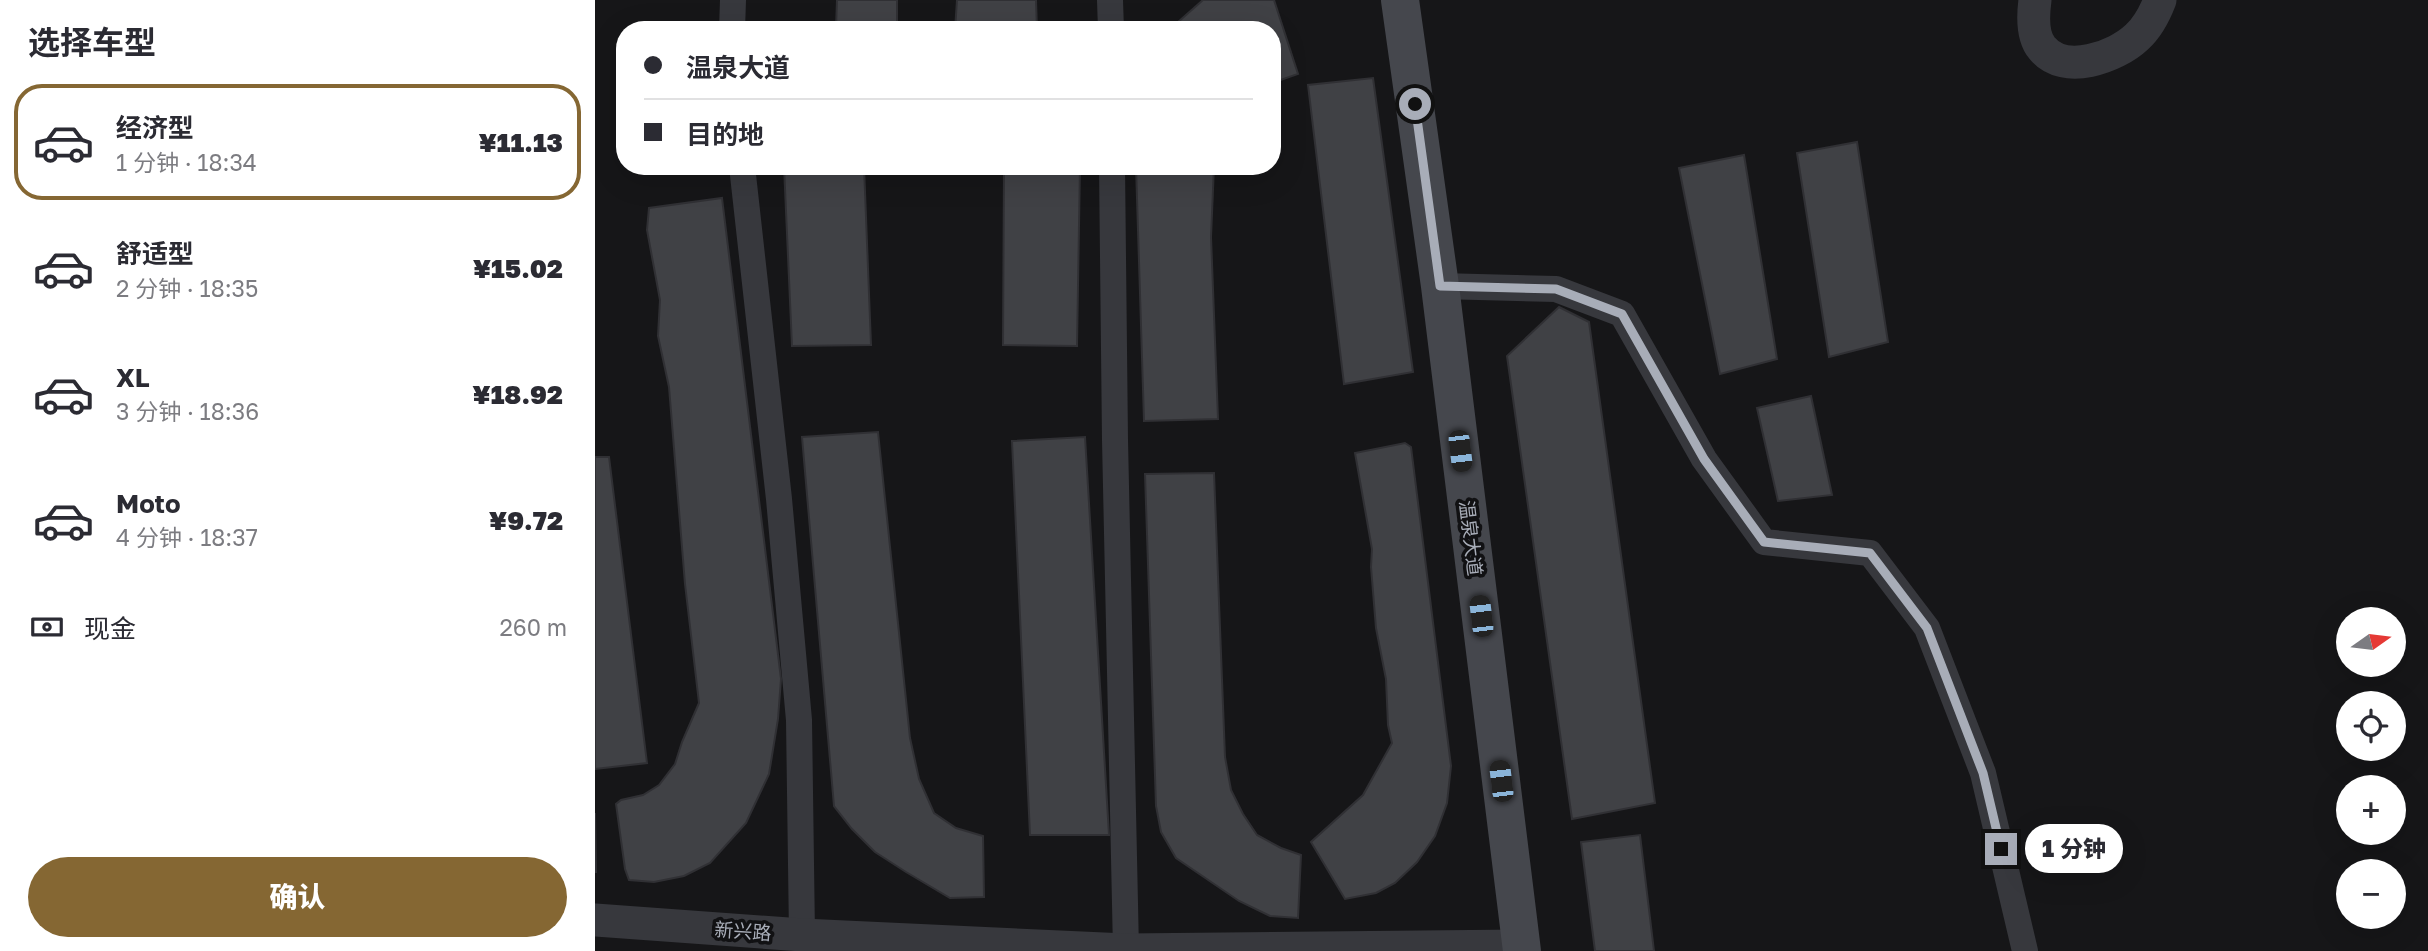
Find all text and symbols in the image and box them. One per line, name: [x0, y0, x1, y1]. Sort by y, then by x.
text: 选择车型: [28, 23, 156, 61]
text: 温泉大道: [686, 52, 790, 83]
route start: [1399, 88, 1431, 120]
icon: car: [32, 111, 95, 174]
text: 经济型: [116, 112, 194, 143]
text: 目的地: [686, 119, 764, 150]
text: ¥11.13: [479, 127, 563, 158]
text: 1 分钟 · 18:34: [116, 148, 257, 176]
icon: car: [32, 237, 95, 300]
text: 舒适型: [116, 238, 194, 269]
text: ¥15.02: [473, 253, 563, 284]
text: 2 分钟 · 18:35: [116, 274, 258, 302]
text: XL: [116, 362, 150, 393]
icon: car: [32, 363, 95, 426]
text: ¥18.92: [472, 379, 563, 410]
text: 3 分钟 · 18:36: [116, 397, 259, 425]
car: [1448, 429, 1473, 473]
text: Moto: [116, 488, 181, 519]
icon: car: [32, 489, 95, 552]
street label: 温泉大道: [1455, 499, 1488, 577]
text: ¥9.72: [489, 505, 563, 536]
text: 4 分钟 · 18:37: [116, 523, 258, 551]
car: [1469, 594, 1494, 638]
north arrow: [2336, 607, 2406, 677]
map controls: [2336, 607, 2406, 929]
icon: cash: [28, 608, 66, 646]
text: 现金: [84, 613, 136, 644]
text: 260 m: [499, 613, 567, 641]
button: locate: [2336, 691, 2406, 761]
car: [1489, 759, 1514, 803]
button: +: [2336, 775, 2406, 845]
callout: 1 分钟: [2025, 824, 2123, 874]
route end: [1985, 833, 2017, 865]
text: 1 分钟: [2042, 834, 2106, 862]
button: 确认: [28, 857, 567, 937]
button: −: [2336, 859, 2406, 929]
street label: 新兴路: [714, 917, 772, 944]

